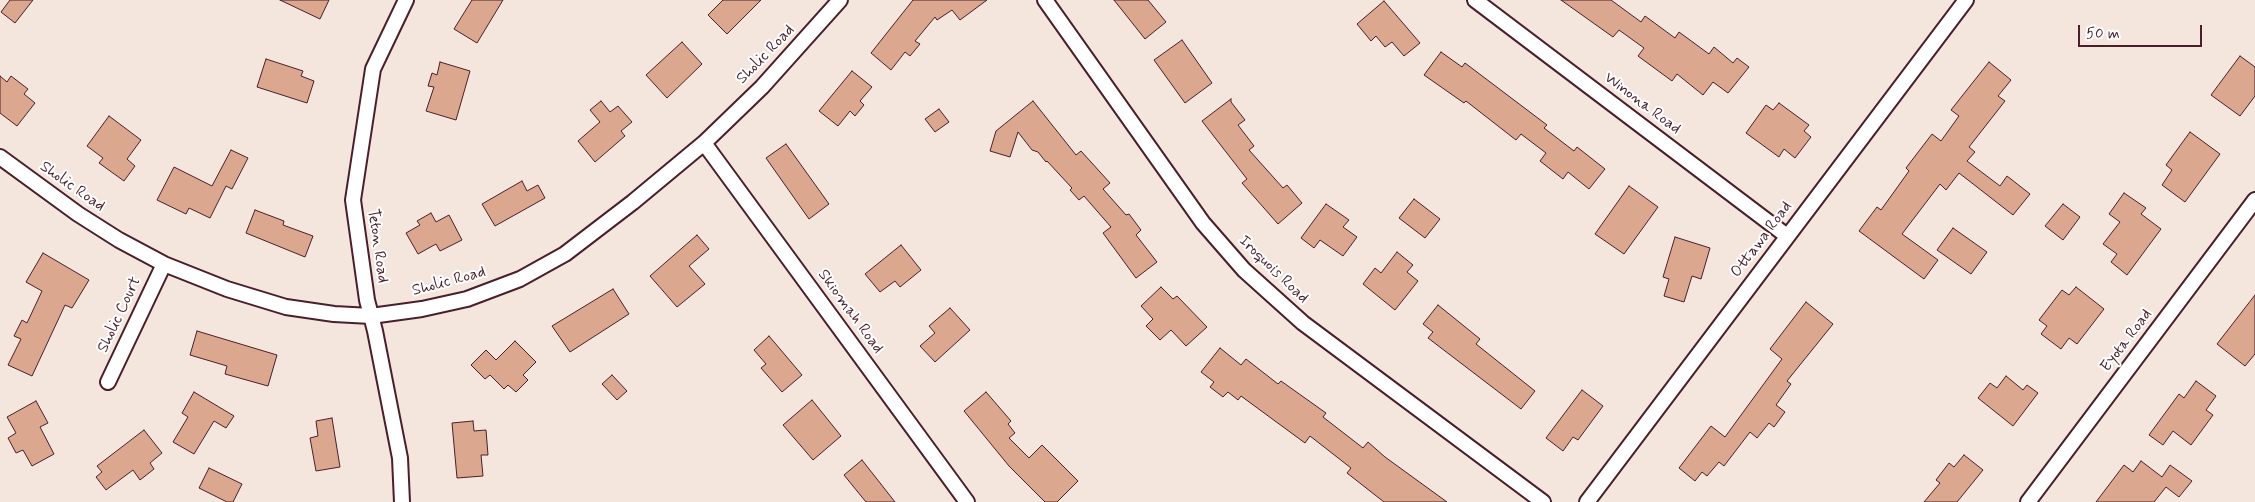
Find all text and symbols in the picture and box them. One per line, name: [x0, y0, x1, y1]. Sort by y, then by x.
scale bar: [2080, 15, 2204, 47]
street label: Sholic Road: [733, 21, 799, 89]
text: 50 m: [2086, 24, 2120, 44]
street label: Winona Road: [1600, 69, 1684, 139]
street label: Sholic Road: [36, 158, 108, 216]
street label: Ottawa Road: [1727, 198, 1797, 282]
street label: Teton Road: [362, 208, 392, 284]
street label: Iroquois Road: [1234, 232, 1312, 308]
street label: Sholic Road: [410, 263, 488, 301]
street label: Skiomah Road: [813, 266, 887, 358]
street label: Sholic Court: [94, 274, 146, 356]
street label: Eyota Road: [2097, 306, 2157, 376]

